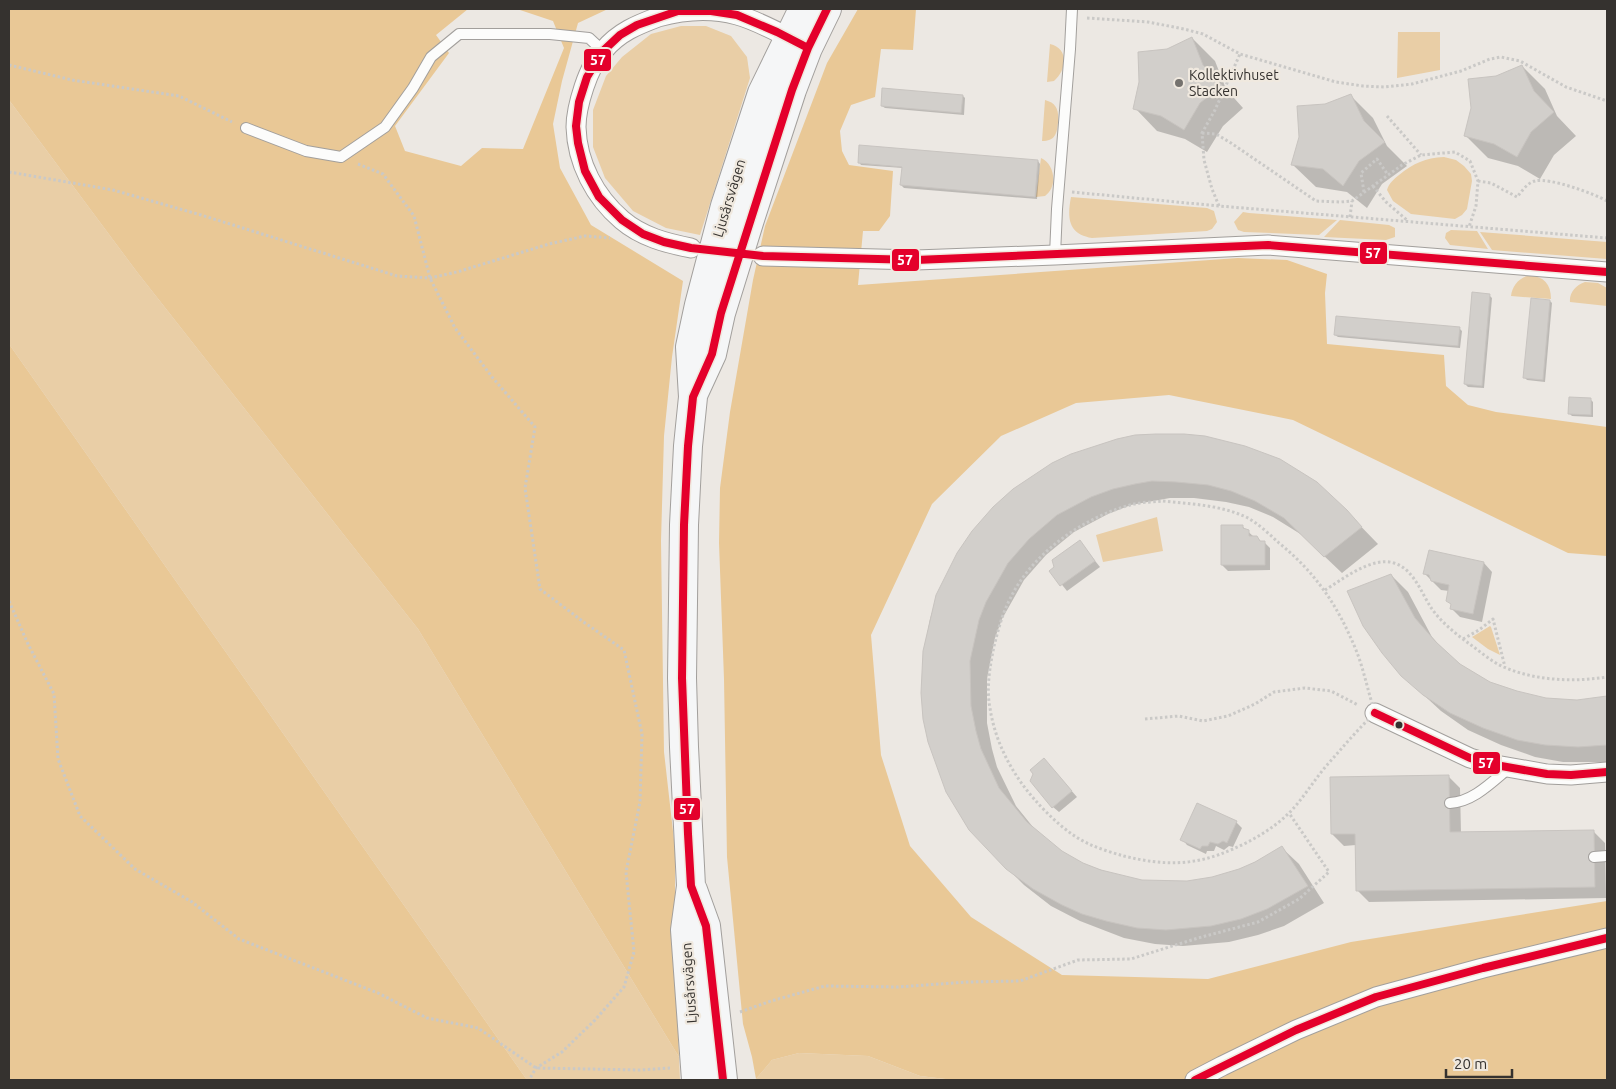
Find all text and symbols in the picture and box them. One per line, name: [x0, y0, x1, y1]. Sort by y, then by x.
line badge: 57: [583, 48, 612, 72]
text: 57: [590, 52, 606, 68]
place label: Kollektivhuset Stacken: [1189, 67, 1279, 99]
marker: Kollektivhuset Stacken: [1173, 77, 1185, 89]
street label: Ljusårsvägen: [710, 157, 748, 239]
line badge: 57: [1359, 241, 1388, 265]
text: 57: [1365, 245, 1381, 261]
line badge: 57: [891, 248, 920, 272]
text: 57: [897, 252, 913, 268]
unlabelled marker: [1394, 720, 1404, 730]
line badge: 57: [1472, 751, 1501, 775]
text: 57: [1478, 755, 1494, 771]
line badge: 57: [673, 797, 701, 821]
text: 57: [679, 801, 695, 817]
street label: Ljusårsvägen: [678, 942, 700, 1024]
scale bar: [1446, 1046, 1512, 1078]
text: 20 m: [1454, 1055, 1487, 1072]

